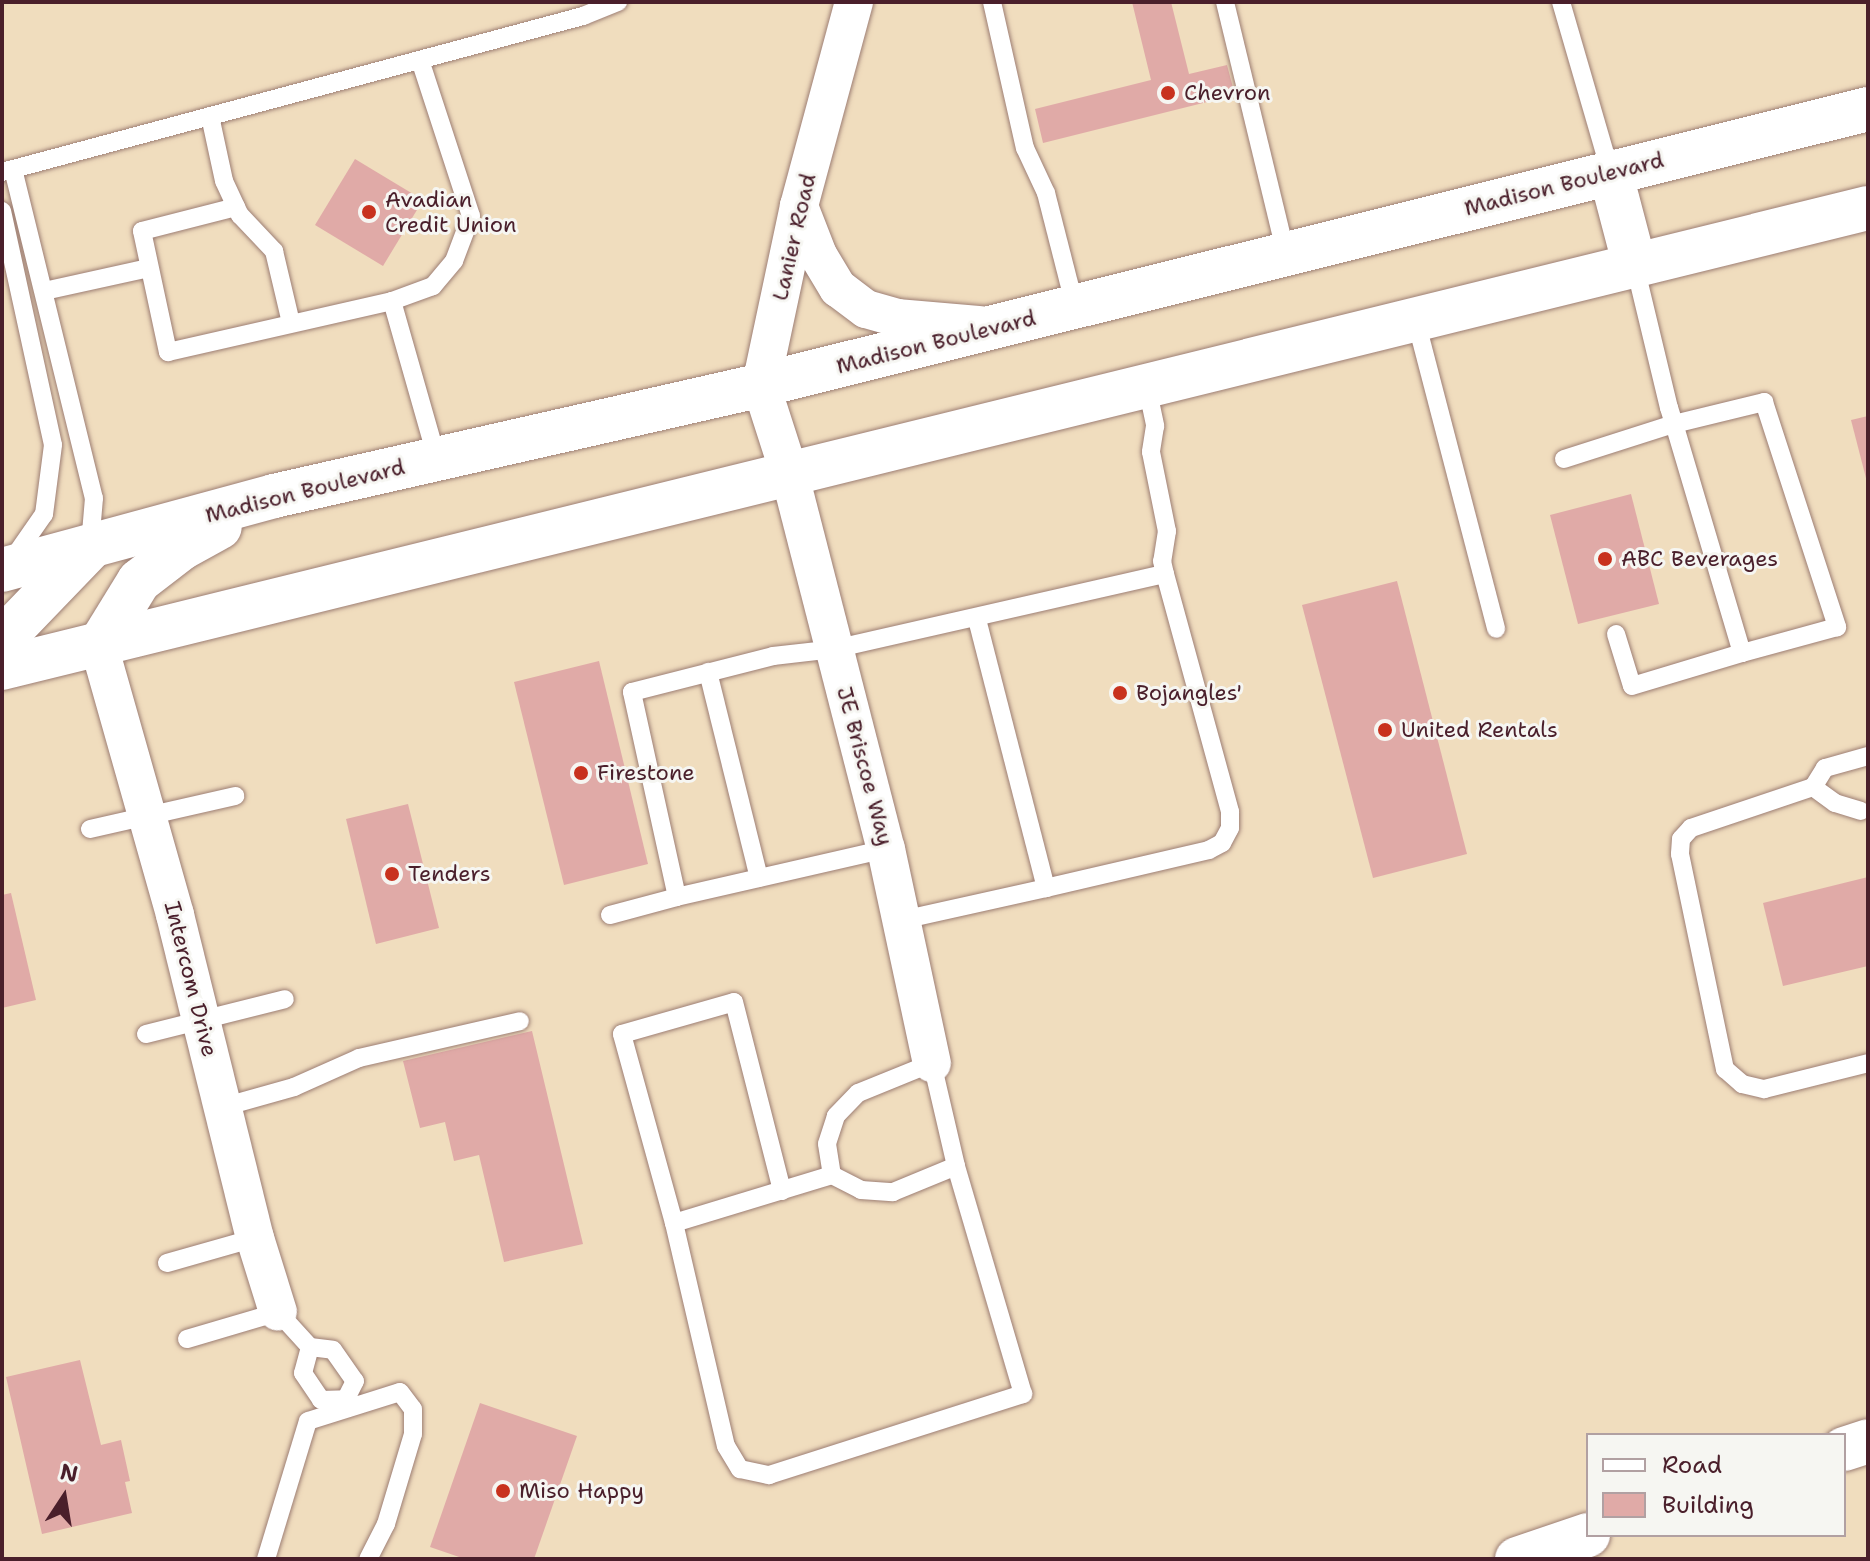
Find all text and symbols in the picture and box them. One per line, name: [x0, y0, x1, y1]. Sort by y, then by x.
place label: Chevron: [1184, 80, 1271, 106]
marker: Chevron: [1159, 84, 1177, 102]
street label: Madison Boulevard: [1461, 146, 1667, 222]
street label: Lanier Road: [767, 171, 821, 303]
place label: Avadian Credit Union: [385, 186, 517, 238]
marker: Avadian Credit Union: [360, 203, 378, 221]
street label: Madison Boulevard: [833, 304, 1039, 380]
street label: Madison Boulevard: [202, 453, 408, 529]
place label: ABC Beverages: [1621, 546, 1778, 572]
marker: ABC Beverages: [1596, 550, 1614, 568]
place label: Bojangles': [1136, 680, 1242, 706]
street label: JE Briscoe Way: [831, 684, 899, 848]
marker: Bojangles': [1111, 684, 1129, 702]
place label: United Rentals: [1401, 717, 1558, 743]
marker: United Rentals: [1376, 721, 1394, 739]
place label: Firestone: [597, 760, 695, 786]
marker: Firestone: [572, 764, 590, 782]
place label: Tenders: [408, 861, 491, 887]
marker: Tenders: [383, 865, 401, 883]
street label: Intercom Drive: [159, 899, 223, 1059]
legend: [1586, 1433, 1846, 1537]
text: Road: [1662, 1449, 1722, 1481]
north arrow: [24, 1457, 104, 1537]
text: N: [58, 1457, 81, 1489]
place label: Miso Happy: [519, 1478, 644, 1504]
marker: Miso Happy: [494, 1482, 512, 1500]
text: Building: [1662, 1489, 1754, 1521]

